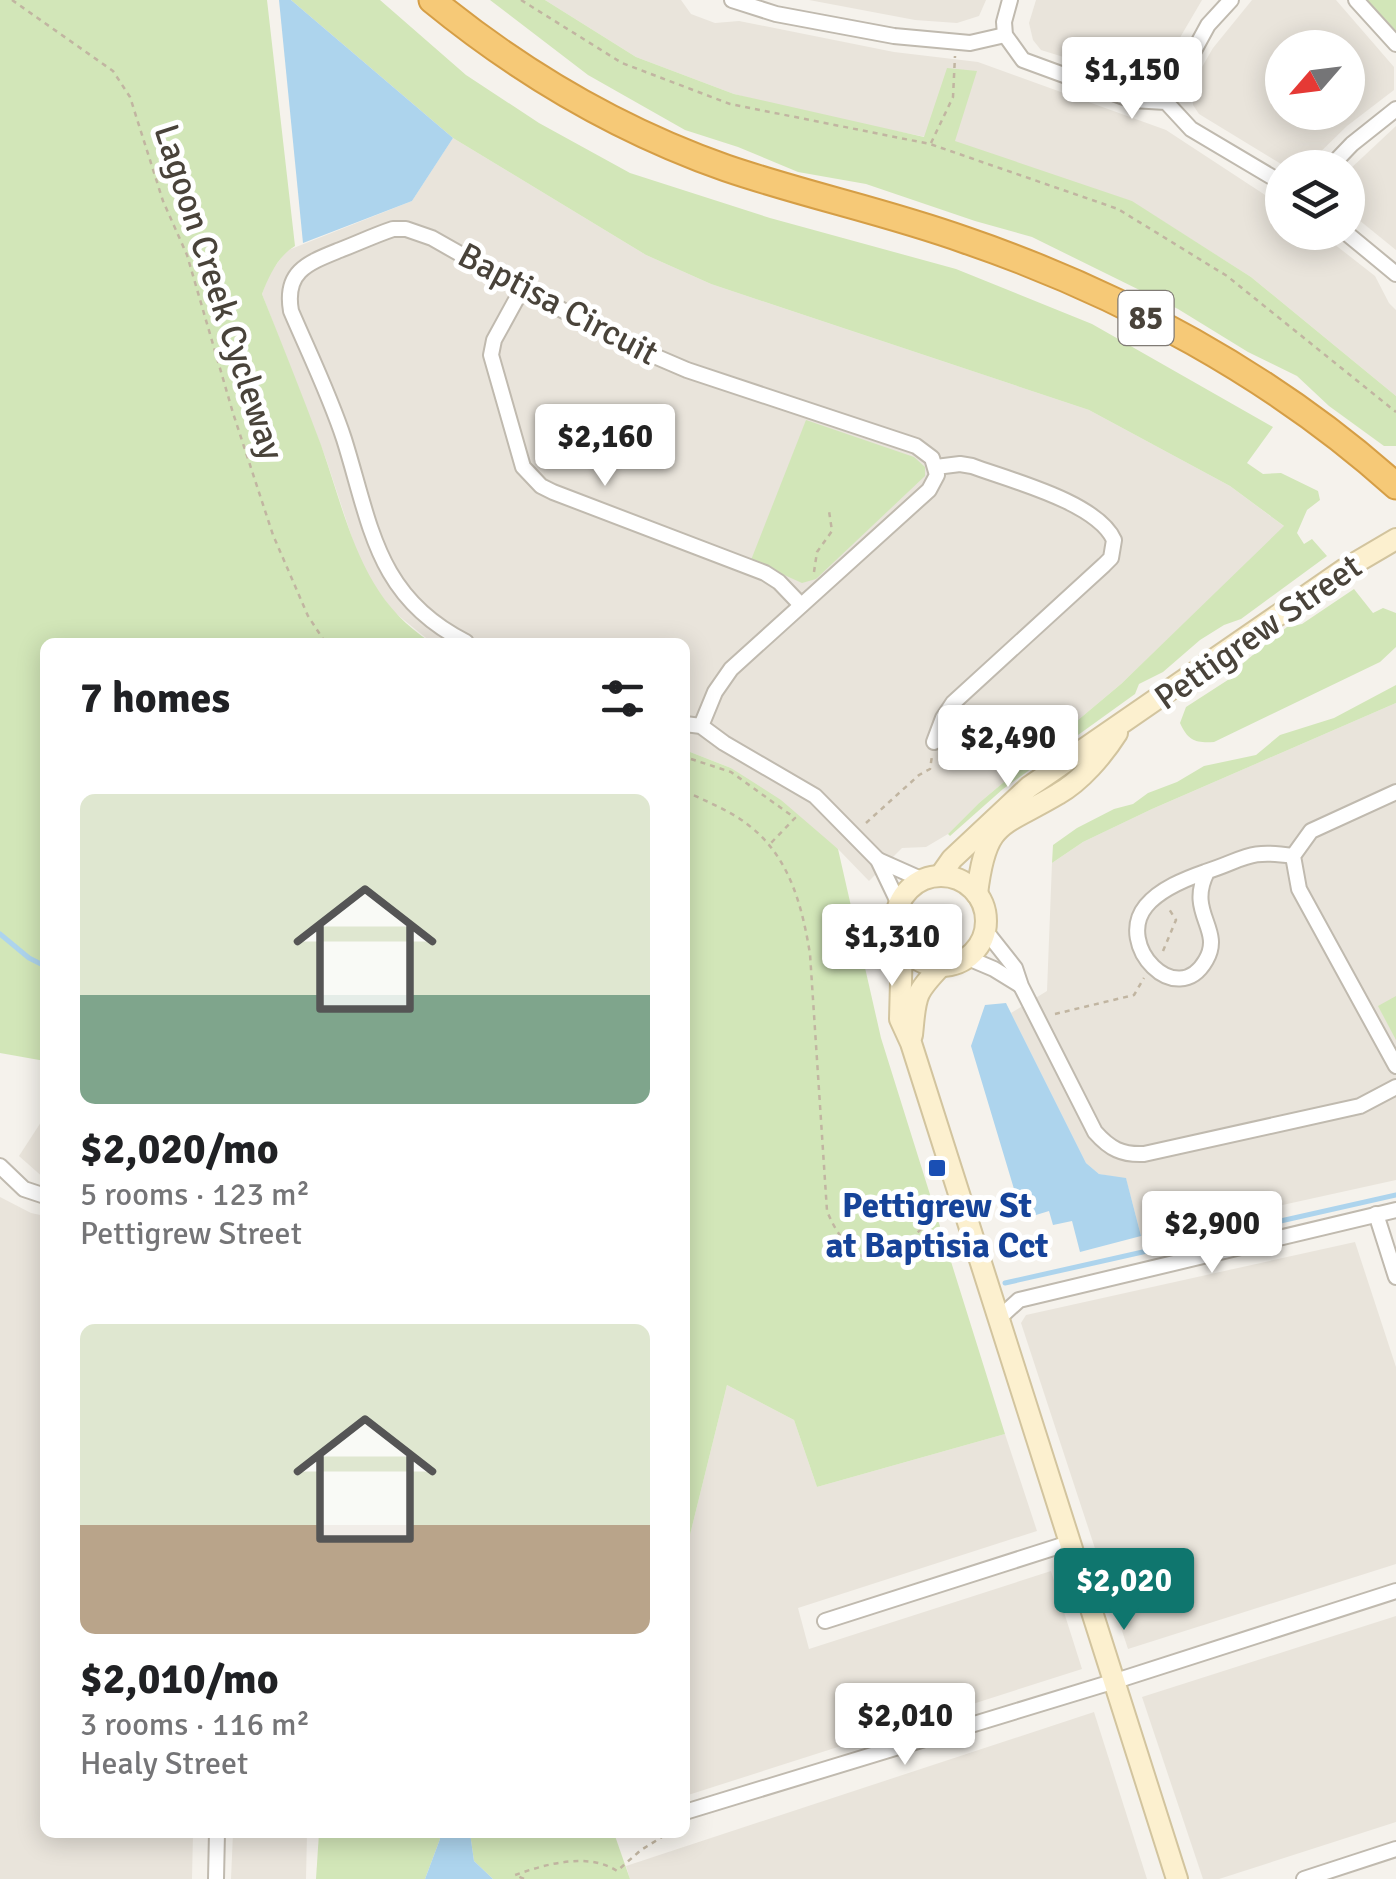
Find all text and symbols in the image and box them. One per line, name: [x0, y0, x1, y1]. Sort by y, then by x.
north arrow: [1265, 30, 1365, 130]
map controls: [1265, 30, 1365, 250]
pin: $1,150: [1051, 37, 1213, 122]
text: $1,150: [1084, 50, 1180, 89]
street label: Lagoon Creek Cycleway: [144, 119, 294, 465]
button: layers: [1265, 150, 1365, 250]
street label: Baptisa Circuit: [451, 233, 665, 375]
road number: 85: [1118, 291, 1174, 345]
pin: $2,160: [524, 404, 686, 489]
text: $2,160: [557, 417, 653, 456]
street label: Pettigrew Street: [1146, 545, 1370, 719]
icon: filters: [595, 671, 650, 726]
text: 7 homes: [80, 673, 230, 724]
pin: $2,490: [927, 705, 1089, 790]
text: $2,490: [960, 718, 1056, 757]
icon: home: [275, 859, 455, 1039]
pin: $1,310: [811, 904, 973, 989]
text: $1,310: [844, 917, 940, 956]
text: $2,020/mo: [80, 1124, 279, 1175]
marker: Pettigrew St at Baptisia Cct: [926, 1157, 948, 1179]
text: 5 rooms · 123 m²: [80, 1175, 310, 1214]
place label: Pettigrew St at Baptisia Cct: [826, 1184, 1048, 1267]
pin: $2,900: [1131, 1191, 1293, 1276]
text: $2,900: [1164, 1204, 1260, 1243]
text: Pettigrew Street: [80, 1214, 302, 1253]
icon: home: [275, 1389, 455, 1569]
pin: $2,020: [1043, 1548, 1205, 1633]
text: $2,020: [1076, 1561, 1172, 1600]
text: $2,010/mo: [80, 1654, 279, 1705]
pin: $2,010: [824, 1683, 986, 1768]
text: $2,010: [857, 1696, 953, 1735]
text: 3 rooms · 116 m²: [80, 1705, 310, 1744]
text: Healy Street: [80, 1744, 248, 1783]

